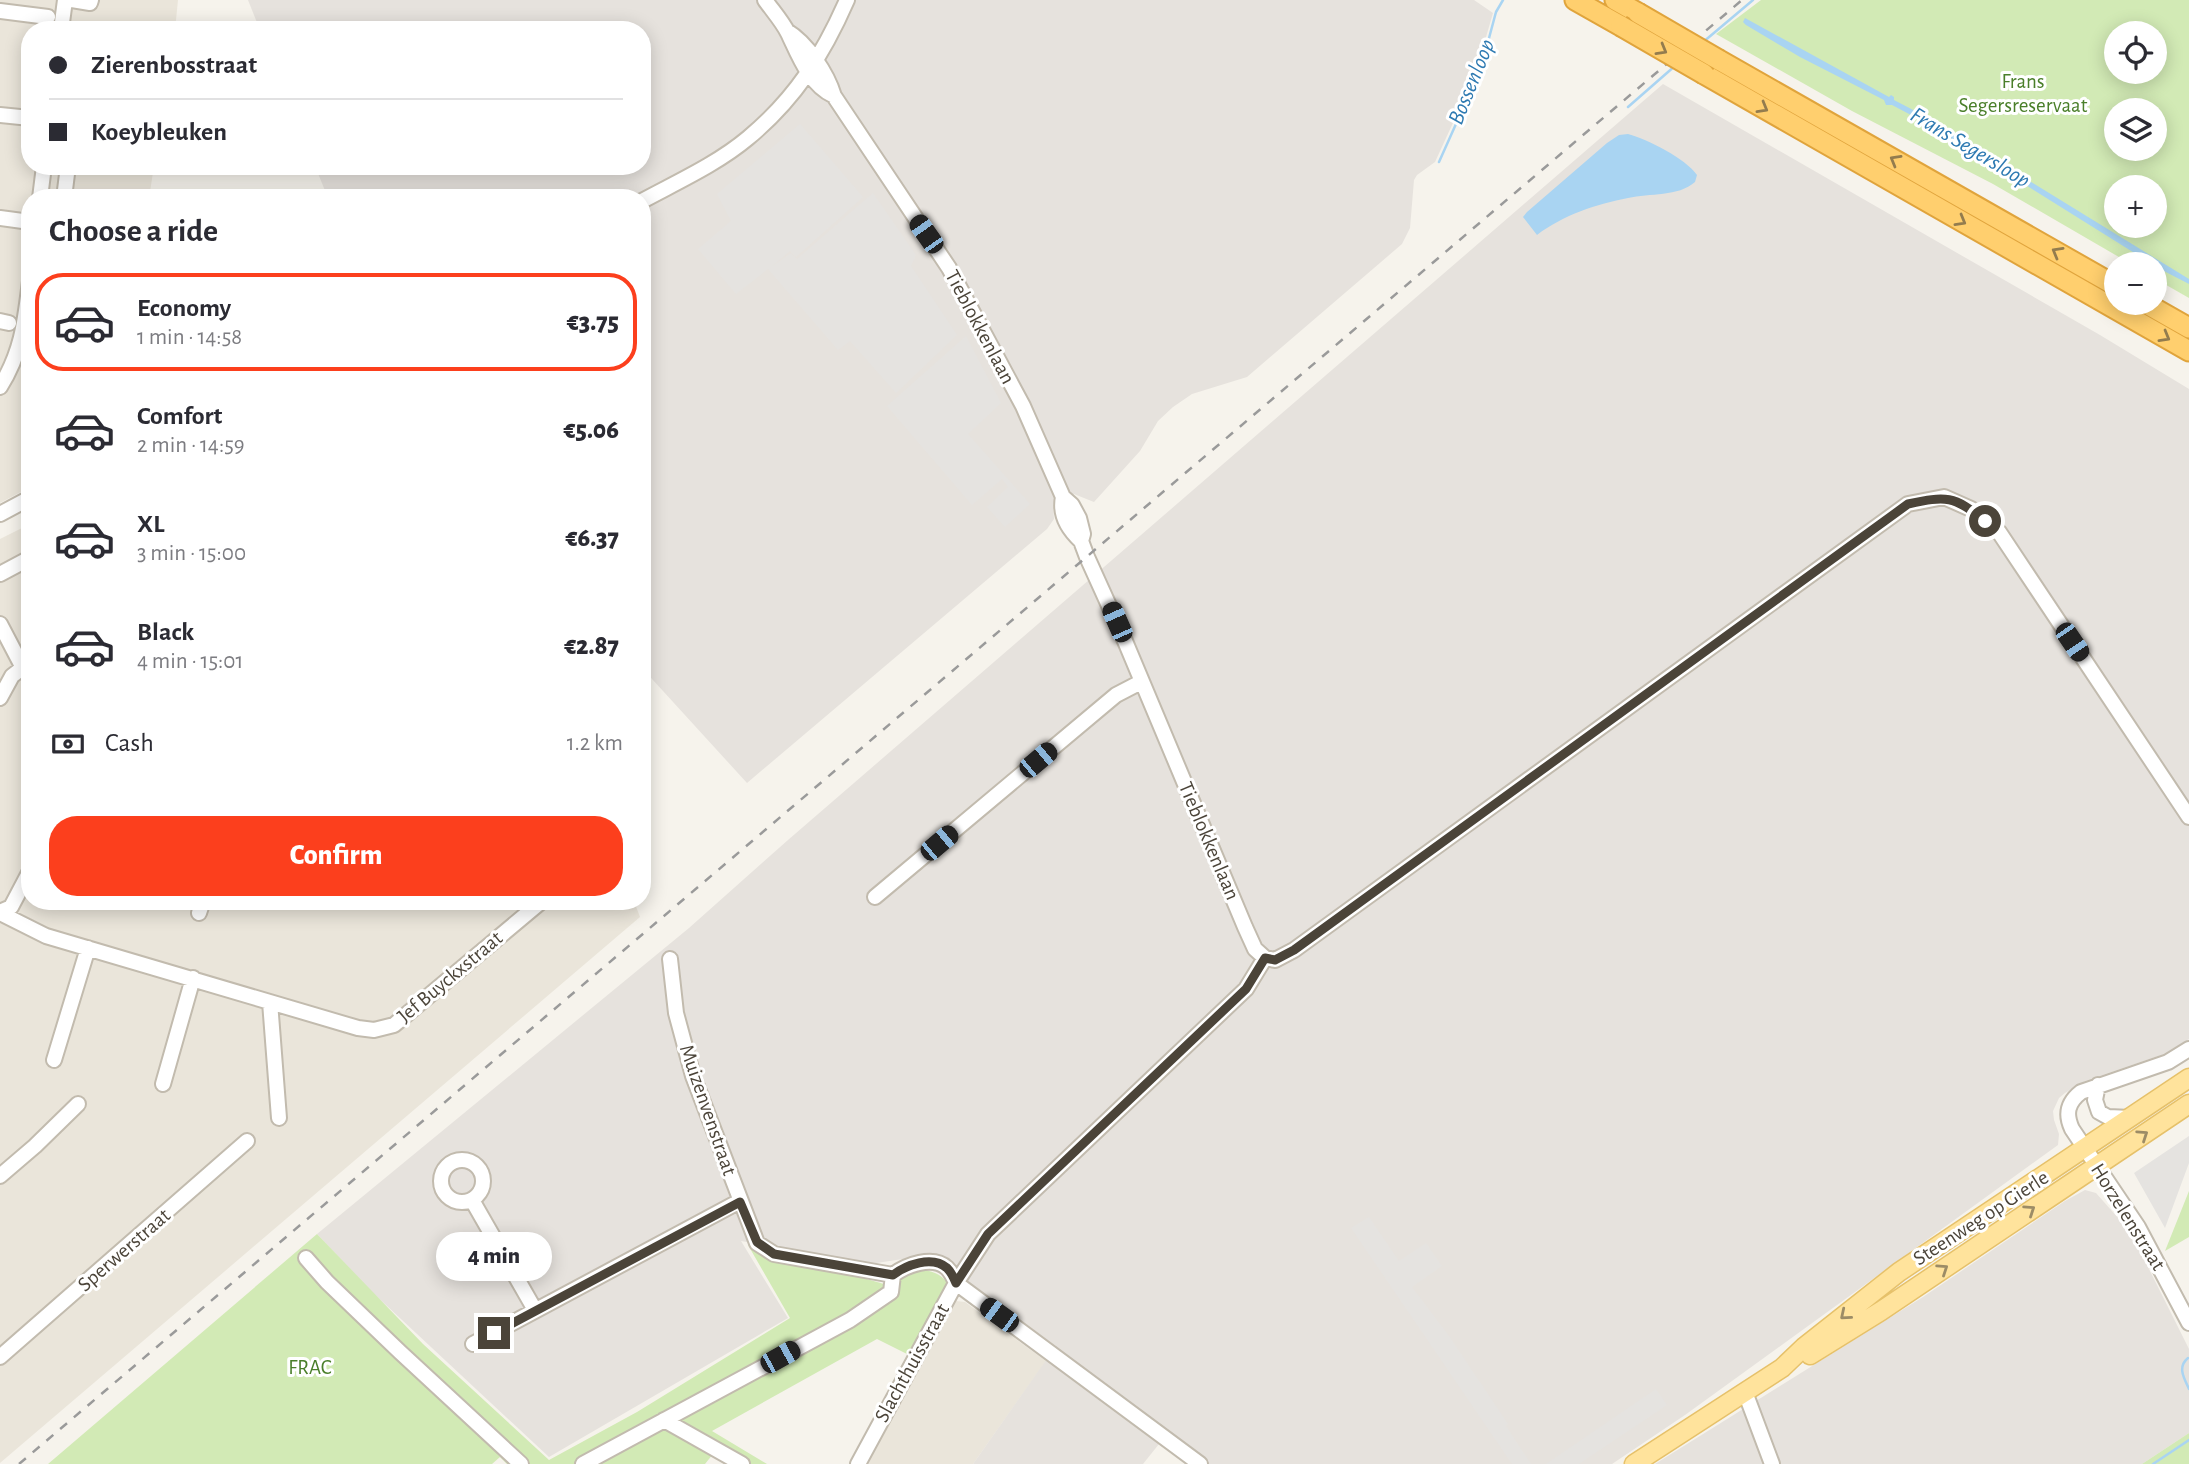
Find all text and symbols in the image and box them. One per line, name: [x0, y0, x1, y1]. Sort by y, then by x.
map controls: [2104, 21, 2167, 315]
button: locate: [2104, 21, 2167, 84]
water label: Bossenloop: [1445, 36, 1499, 128]
one-way arrow: [1655, 42, 1668, 55]
text: Zierenbosstraat: [91, 52, 257, 78]
park label: Frans Segersreservaat: [1958, 71, 2088, 116]
button: layers: [2104, 98, 2167, 161]
one-way arrow: [1756, 100, 1769, 113]
water label: Frans Segersloop: [1906, 103, 2034, 193]
text: Koeybleuken: [91, 119, 227, 145]
one-way arrow: [1889, 155, 1902, 168]
button: +: [2104, 175, 2167, 238]
car: [906, 211, 947, 257]
one-way arrow: [1954, 213, 1966, 226]
text: Choose a ride: [49, 215, 218, 247]
one-way arrow: [2051, 247, 2064, 260]
button: −: [2104, 252, 2167, 315]
street label: Tieblokkenlaan: [941, 266, 1019, 388]
icon: car: [53, 291, 116, 354]
text: Economy: [137, 295, 231, 321]
text: €3.75: [567, 309, 619, 335]
text: 1 min · 14:58: [137, 326, 242, 349]
one-way arrow: [2157, 329, 2170, 342]
icon: car: [53, 399, 116, 462]
text: Comfort: [137, 403, 222, 429]
text: €5.06: [564, 417, 619, 443]
text: 2 min · 14:59: [137, 434, 245, 457]
route start: [1969, 505, 2001, 537]
icon: car: [53, 507, 116, 570]
text: XL: [137, 511, 164, 537]
text: €6.37: [566, 525, 619, 551]
text: 3 min · 15:00: [137, 542, 246, 565]
car: [1099, 599, 1136, 645]
icon: car: [53, 615, 116, 678]
text: Black: [137, 619, 194, 645]
car: [2052, 619, 2093, 665]
text: €2.87: [564, 633, 619, 659]
text: 4 min · 15:01: [137, 650, 243, 673]
icon: cash: [49, 725, 87, 763]
text: Cash: [105, 730, 154, 756]
text: 1.2 km: [567, 732, 623, 755]
car: [1016, 738, 1061, 782]
street label: Tieblokkenlaan: [1175, 779, 1243, 903]
button: Confirm: [49, 816, 623, 896]
car: [917, 821, 962, 865]
street label: Jef Buyckxstraat: [393, 927, 507, 1027]
street label: Muizenvenstraat: [676, 1042, 740, 1178]
one-way arrow: [2135, 1131, 2148, 1143]
street label: Horzelenstraat: [2087, 1160, 2169, 1274]
street label: Steenweg op Gierle: [1910, 1167, 2052, 1269]
street label: Sperwerstraat: [74, 1204, 174, 1296]
one-way arrow: [2022, 1206, 2035, 1218]
callout: 4 min: [436, 1232, 552, 1280]
text: 4 min: [468, 1245, 520, 1268]
one-way arrow: [1935, 1265, 1948, 1277]
car: [976, 1294, 1023, 1336]
street label: Slachthuisstraat: [871, 1300, 953, 1426]
one-way arrow: [1841, 1307, 1854, 1319]
route end: [478, 1317, 510, 1349]
car: [757, 1338, 804, 1376]
park label: FRAC: [288, 1357, 332, 1378]

